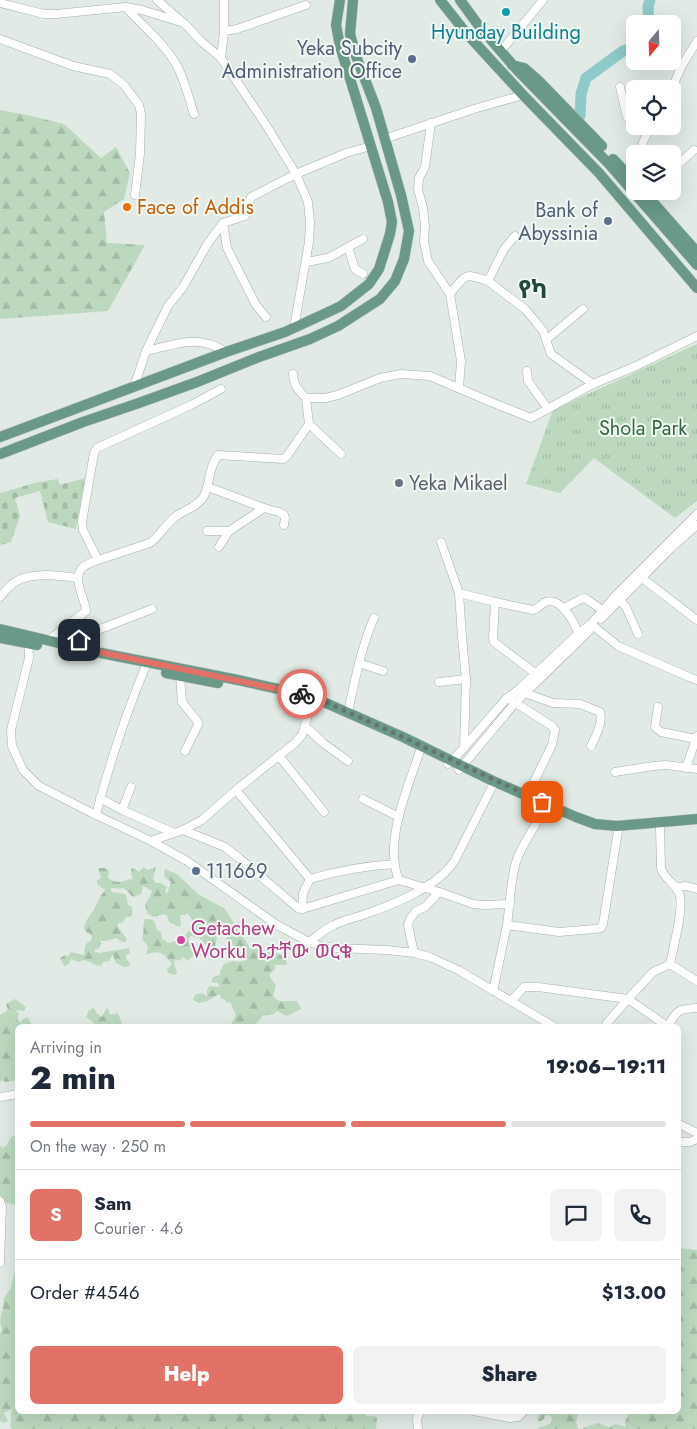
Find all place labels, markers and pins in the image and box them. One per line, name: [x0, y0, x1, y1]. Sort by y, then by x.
marker: Hyunday Building: [500, 6, 512, 18]
place label: Hyunday Building: [431, 18, 581, 47]
place label: Yeka Subcity Administration Office: [222, 34, 402, 86]
marker: Yeka Subcity Administration Office: [406, 53, 418, 65]
place label: Face of Addis: [137, 193, 254, 222]
place label: Bank of Abyssinia: [518, 196, 599, 248]
marker: Face of Addis: [121, 201, 133, 213]
marker: Bank of Abyssinia: [602, 215, 614, 227]
place label: Yeka Mikael: [409, 469, 508, 498]
marker: Yeka Mikael: [393, 477, 405, 489]
pin: [58, 619, 100, 661]
pin: [521, 781, 563, 823]
place label: 111669: [206, 857, 268, 886]
marker: 111669: [190, 865, 202, 877]
place label: Getachew Worku ጌታቸው ወርቁ: [191, 914, 352, 966]
marker: Getachew Worku ጌታቸው ወርቁ: [175, 934, 187, 946]

